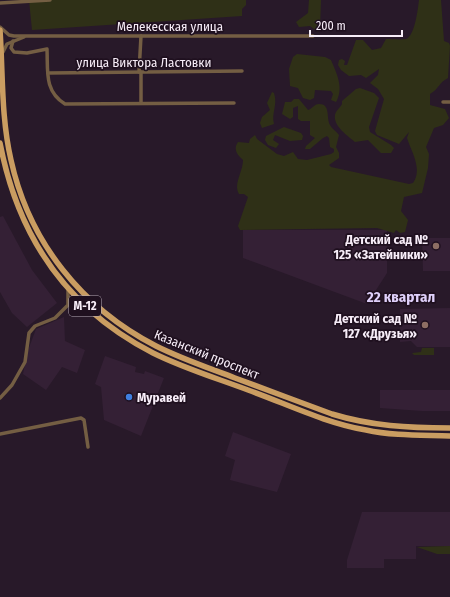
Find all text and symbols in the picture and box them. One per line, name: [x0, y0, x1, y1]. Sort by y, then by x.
scale bar: [310, 12, 402, 38]
street label: Мелекесская улица: [117, 19, 223, 34]
text: 200 m: [316, 19, 346, 33]
street label: улица Виктора Ластовки: [77, 55, 211, 70]
place label: Детский сад № 125 «Затейники»: [334, 232, 428, 262]
marker: Детский сад № 125 «Затейники»: [431, 241, 441, 251]
district label: 22 квартал: [366, 288, 435, 306]
road number: М-12: [69, 296, 101, 316]
place label: Детский сад № 127 «Друзья»: [333, 311, 417, 341]
marker: Детский сад № 127 «Друзья»: [420, 320, 430, 330]
street label: Казанский проспект: [152, 327, 262, 383]
place label: Муравей: [137, 390, 186, 405]
marker: Муравей: [124, 392, 134, 402]

